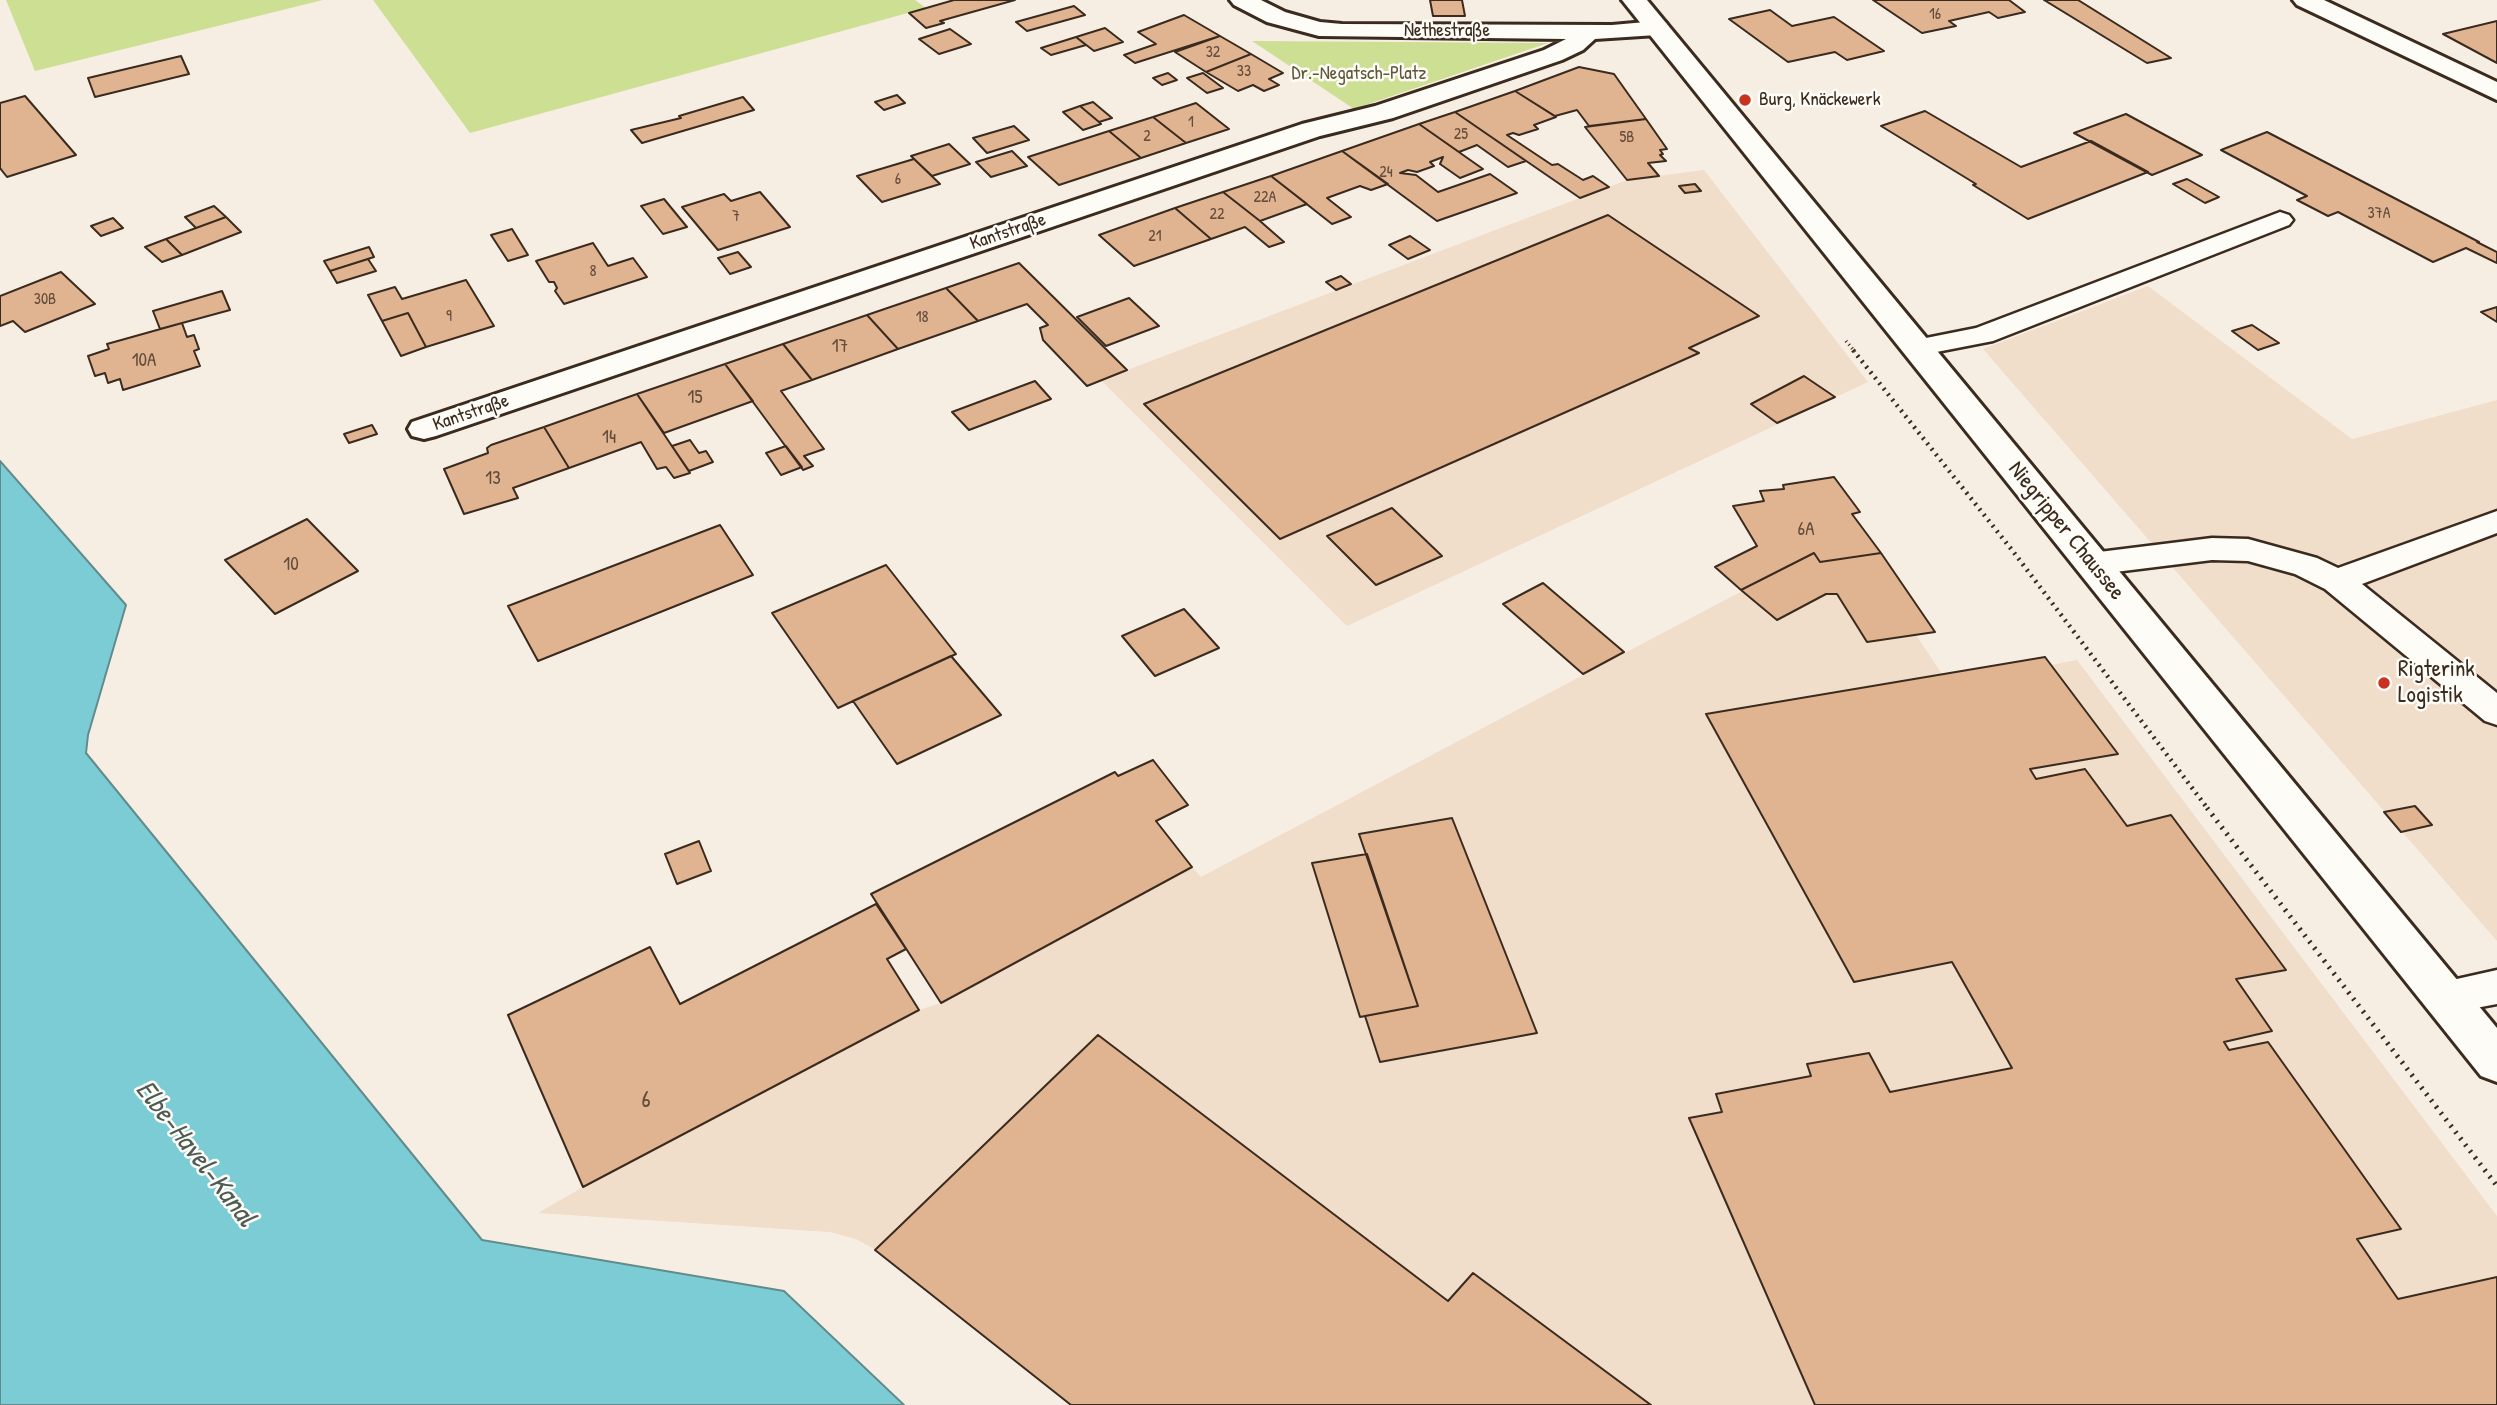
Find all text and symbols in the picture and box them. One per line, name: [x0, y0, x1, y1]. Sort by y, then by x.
house number: 16: [1929, 5, 1941, 25]
street label: Nethestraße: [1404, 20, 1490, 42]
house number: 32: [1206, 43, 1220, 63]
house number: 33: [1237, 62, 1251, 82]
park label: Dr.-Negatsch-Platz: [1292, 63, 1426, 85]
place label: Burg, Knäckewerk: [1759, 89, 1881, 111]
marker: Burg, Knäckewerk: [1737, 92, 1753, 108]
house number: 1: [1188, 113, 1194, 133]
house number: 25: [1454, 125, 1468, 145]
house number: 2: [1143, 127, 1151, 147]
house number: 5B: [1620, 128, 1634, 148]
house number: 24: [1379, 163, 1393, 183]
house number: 6: [895, 170, 901, 190]
house number: 22A: [1254, 188, 1276, 208]
house number: 37A: [2368, 204, 2390, 224]
house number: 22: [1210, 205, 1224, 225]
house number: 7: [732, 207, 740, 227]
street label: Kantstraße: [967, 208, 1049, 256]
house number: 21: [1148, 227, 1162, 247]
house number: 8: [590, 262, 596, 282]
house number: 30B: [34, 290, 56, 310]
house number: 9: [446, 307, 452, 327]
house number: 18: [916, 308, 928, 328]
house number: 17: [832, 336, 848, 358]
house number: 10A: [132, 350, 156, 372]
house number: 15: [688, 387, 702, 409]
street label: Kantstraße: [430, 389, 512, 437]
house number: 14: [602, 427, 616, 449]
street label: Niegripper Chaussee: [2002, 456, 2130, 606]
house number: 13: [485, 468, 501, 490]
house number: 6A: [1798, 519, 1814, 541]
house number: 10: [283, 554, 299, 576]
place label: Rigterink Logistik: [2398, 656, 2475, 710]
marker: Rigterink Logistik: [2376, 675, 2392, 691]
water label: Elbe-Havel-Kanal: [128, 1074, 262, 1234]
house number: 6: [641, 1087, 651, 1115]

